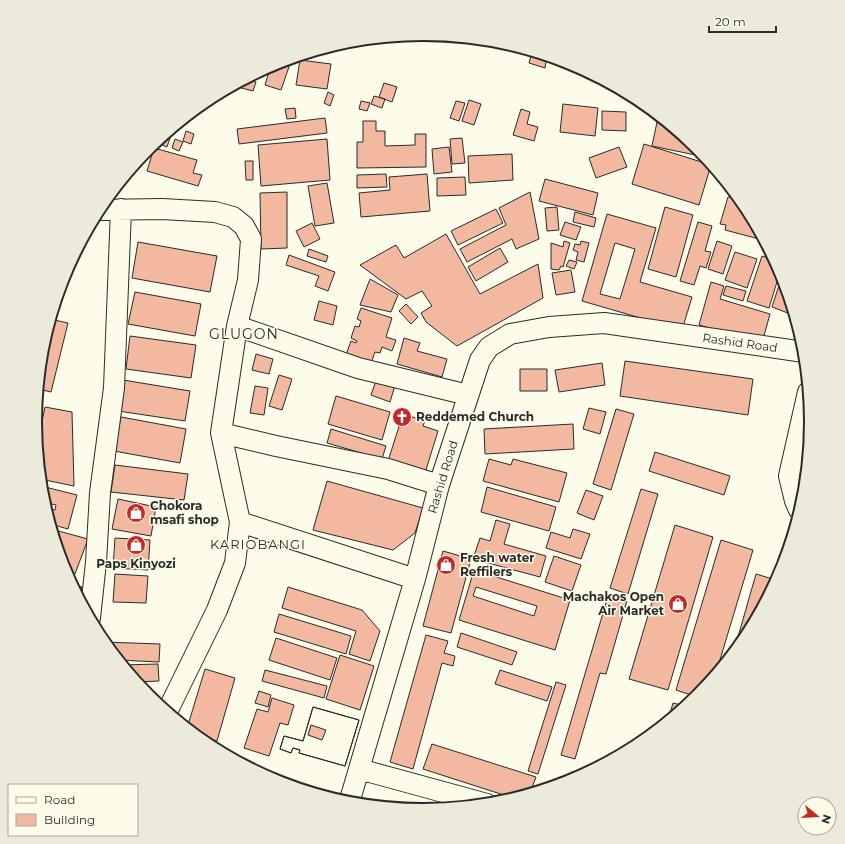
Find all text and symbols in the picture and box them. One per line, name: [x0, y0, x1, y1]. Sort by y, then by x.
scale bar: [709, 8, 776, 34]
text: 20 m: [715, 14, 746, 29]
district label: GLUGON: [209, 325, 279, 343]
street label: Rashid Road: [702, 330, 779, 355]
church icon: Reddemed Church: [391, 406, 413, 428]
place label: Reddemed Church: [416, 409, 534, 424]
street label: Rashid Road: [424, 439, 461, 515]
place label: Chokora msafi shop: [150, 498, 219, 527]
shop icon: Chokora msafi shop: [125, 502, 147, 524]
shop icon: Paps Kinyozi: [125, 534, 147, 556]
district label: KARIOBANGI: [210, 536, 306, 552]
place label: Fresh water Reffilers: [460, 550, 534, 579]
shop icon: Fresh water Reffilers: [435, 554, 457, 576]
place label: Paps Kinyozi: [96, 556, 176, 571]
place label: Machakos Open Air Market: [563, 589, 665, 618]
shop icon: Machakos Open Air Market: [667, 593, 689, 615]
legend: [8, 784, 138, 836]
text: Road: [44, 792, 75, 807]
north arrow: [797, 796, 837, 836]
text: Building: [44, 812, 95, 827]
text: N: [818, 813, 835, 825]

